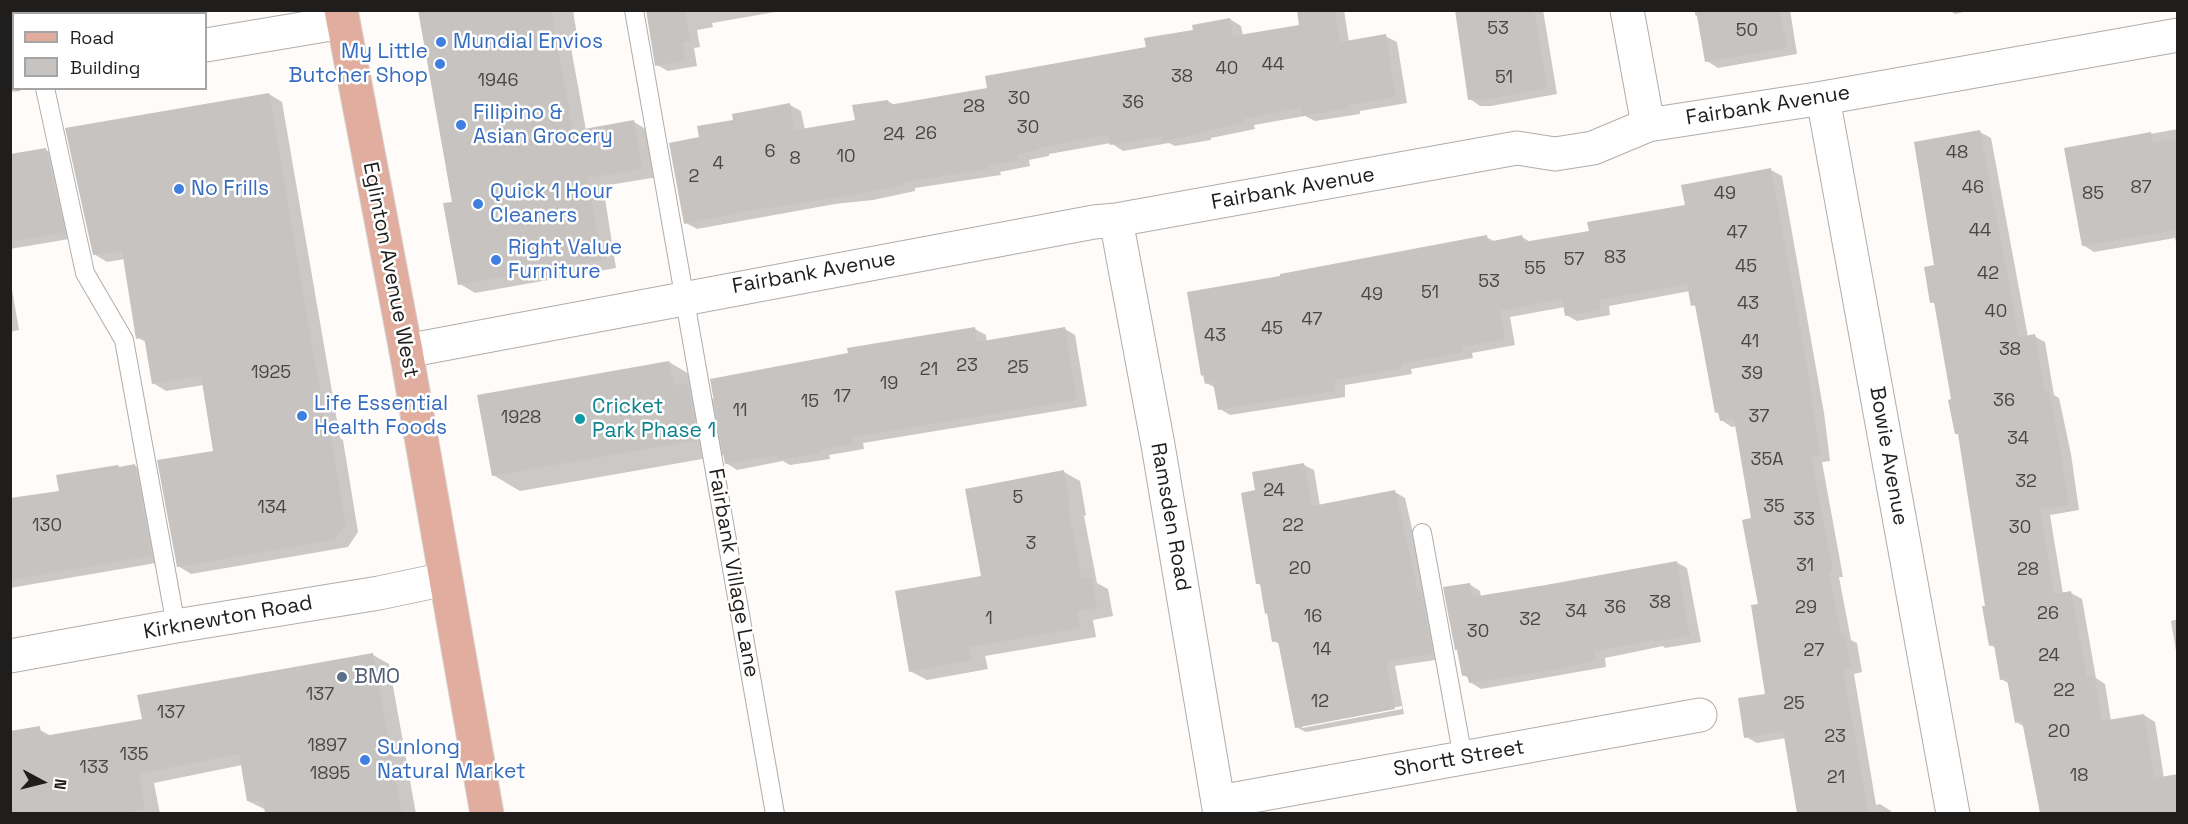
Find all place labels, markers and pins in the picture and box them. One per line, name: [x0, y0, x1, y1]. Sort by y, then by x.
place label: Mundial Envios: [453, 29, 603, 55]
marker: Mundial Envios: [434, 35, 448, 49]
place label: My Little Butcher Shop: [289, 39, 428, 89]
marker: My Little Butcher Shop: [433, 57, 447, 71]
place label: Filipino & Asian Grocery: [473, 100, 613, 150]
marker: Filipino & Asian Grocery: [454, 118, 468, 132]
place label: No Frills: [191, 176, 269, 202]
place label: Quick 1 Hour Cleaners: [490, 179, 613, 229]
marker: No Frills: [172, 182, 186, 196]
marker: Quick 1 Hour Cleaners: [471, 197, 485, 211]
place label: Right Value Furniture: [508, 235, 622, 285]
marker: Right Value Furniture: [489, 253, 503, 267]
place label: Life Essential Health Foods: [314, 391, 448, 441]
place label: Cricket Park Phase 1: [592, 394, 716, 444]
marker: Life Essential Health Foods: [295, 409, 309, 423]
marker: Cricket Park Phase 1: [573, 412, 587, 426]
place label: BMO: [354, 664, 400, 690]
marker: BMO: [335, 670, 349, 684]
place label: Sunlong Natural Market: [377, 735, 526, 785]
marker: Sunlong Natural Market: [358, 753, 372, 767]

